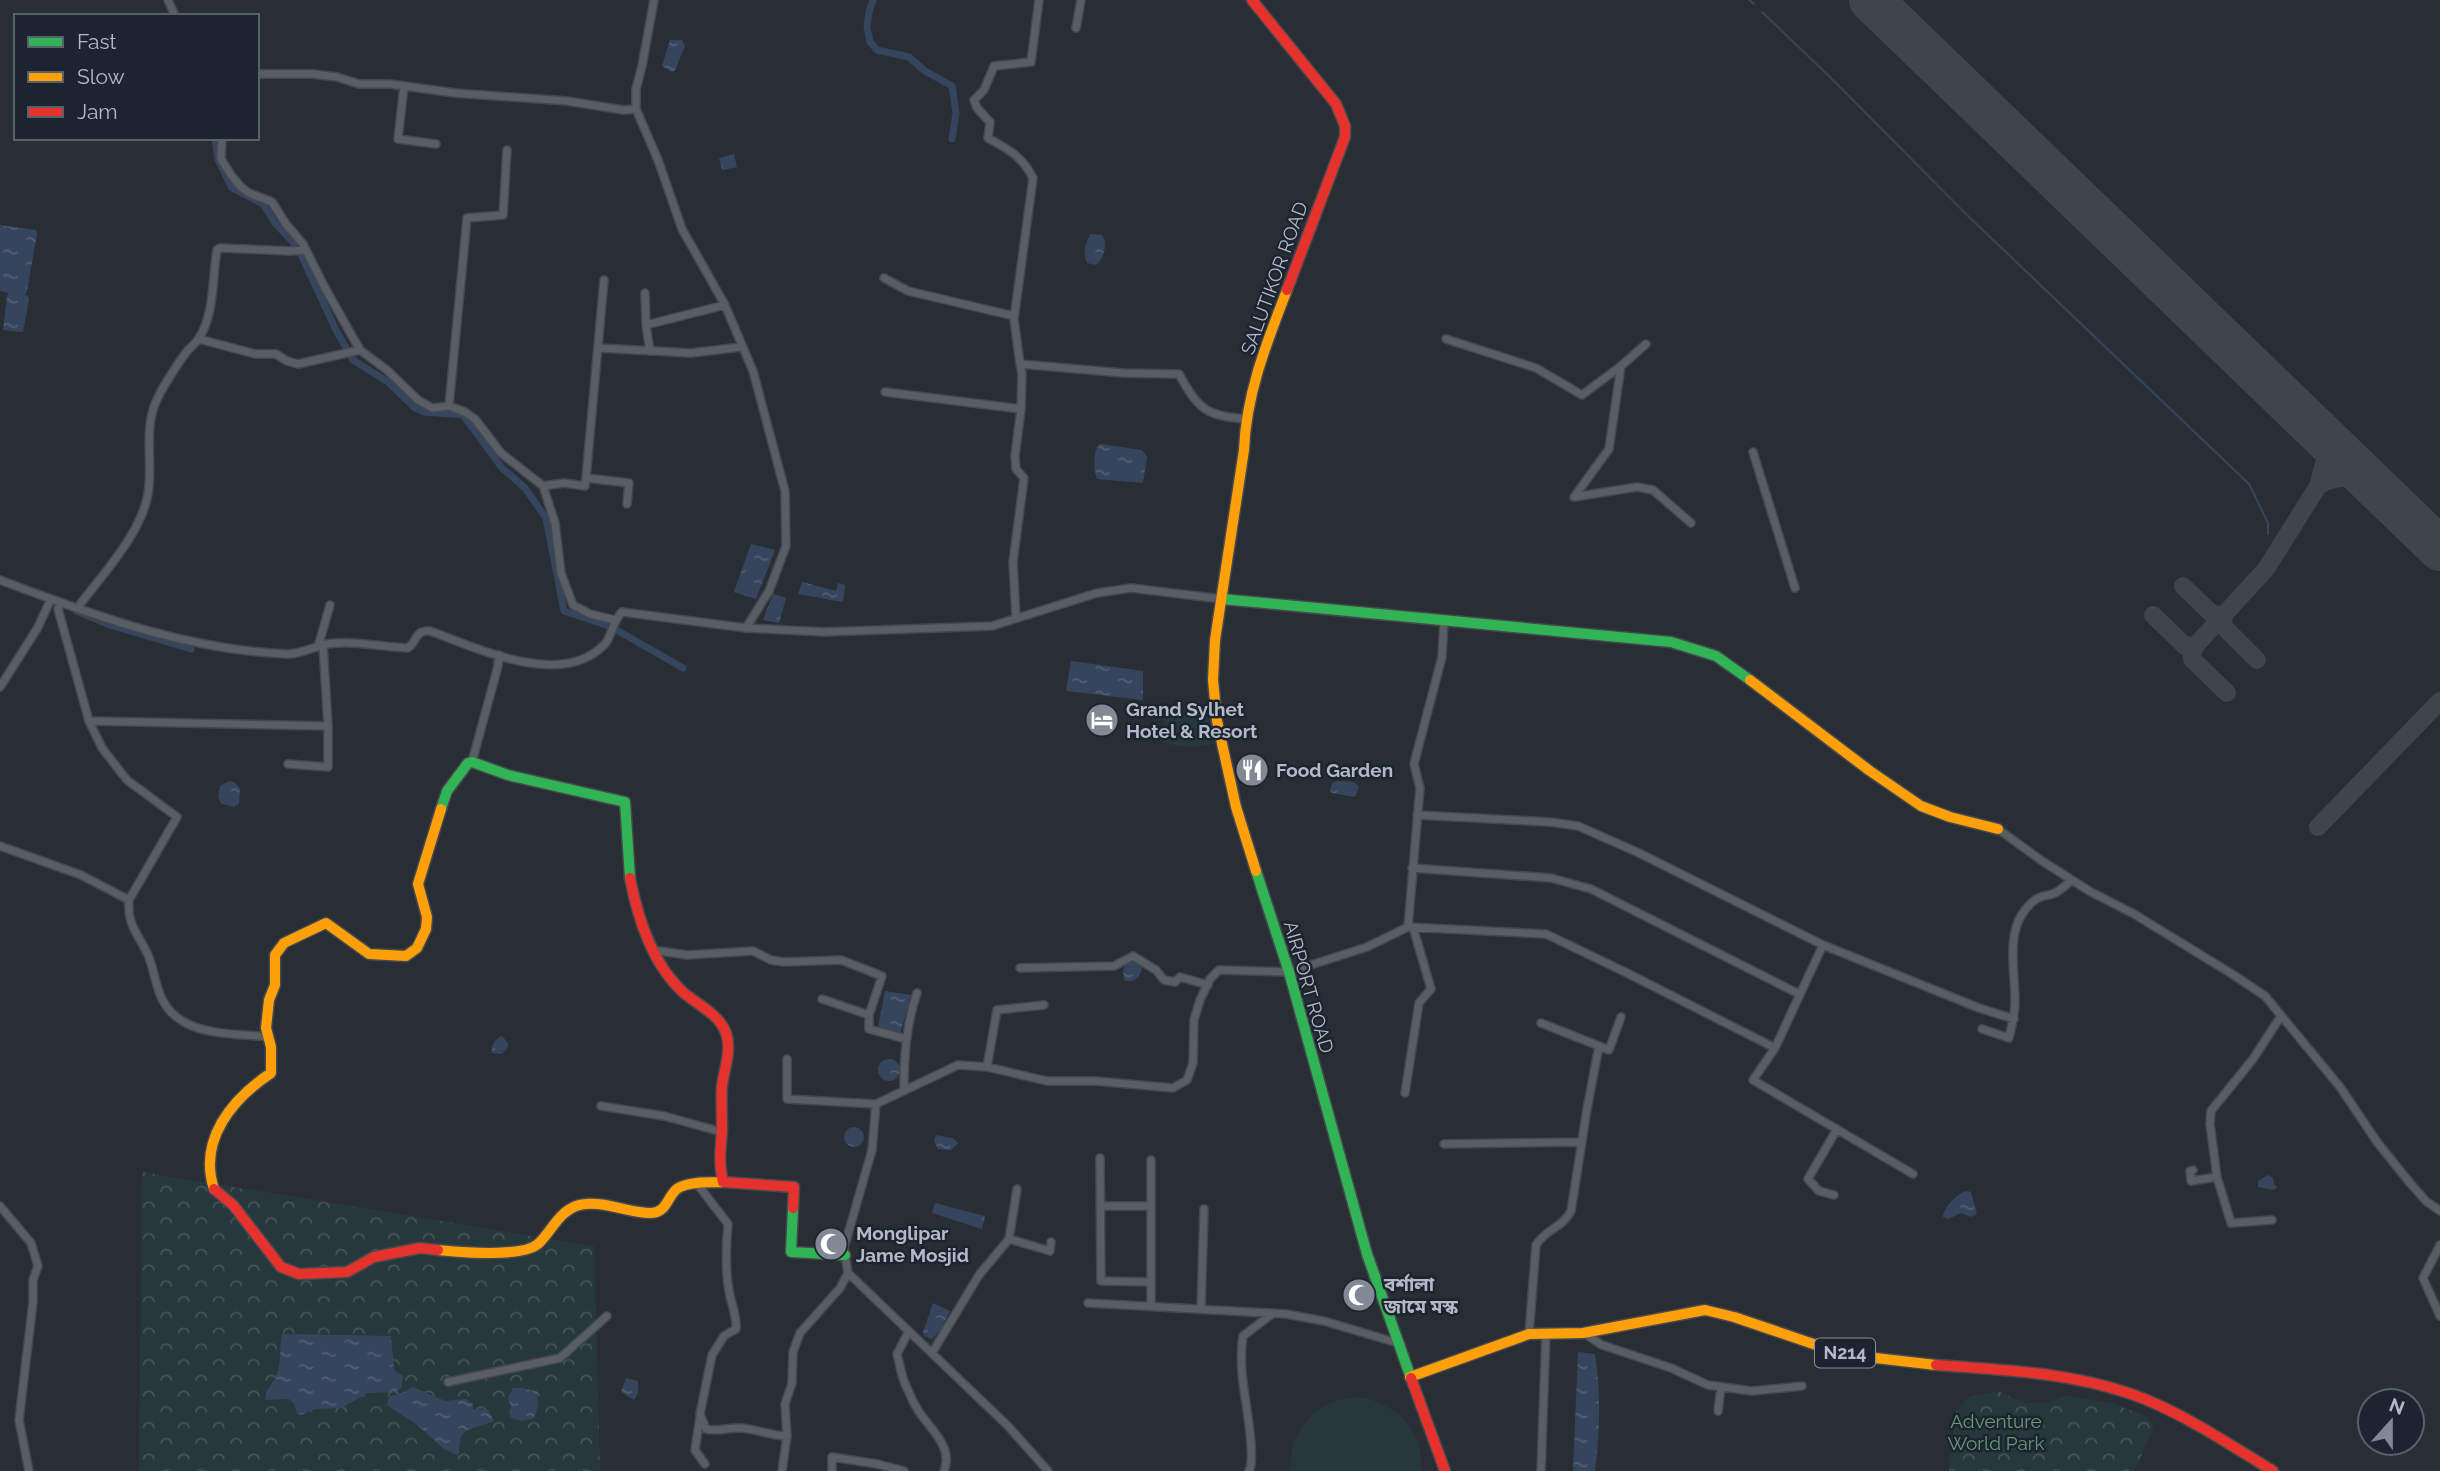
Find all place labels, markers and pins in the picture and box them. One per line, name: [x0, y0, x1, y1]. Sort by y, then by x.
place label: Grand Sylhet Hotel & Resort: [1126, 698, 1258, 742]
hotel icon: Grand Sylhet Hotel & Resort: [1083, 701, 1121, 739]
restaurant icon: Food Garden: [1233, 751, 1271, 789]
place label: Food Garden: [1276, 759, 1393, 781]
place label: Monglipar Jame Mosjid: [856, 1222, 969, 1266]
mosque icon: Monglipar Jame Mosjid: [812, 1225, 850, 1263]
place label: বর্শালা জামে মস্ক: [1383, 1273, 1458, 1317]
mosque icon: বর্শালা জামে মস্ক: [1340, 1276, 1378, 1314]

